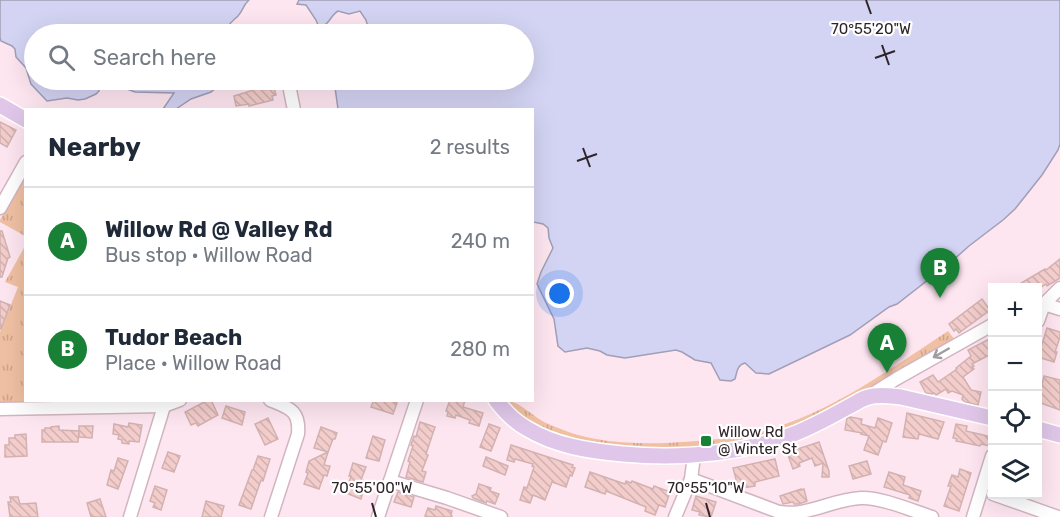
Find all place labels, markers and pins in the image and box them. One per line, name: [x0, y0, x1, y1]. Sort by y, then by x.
pin: B: [920, 248, 960, 298]
pin: A: [868, 324, 906, 373]
place label: Willow Rd @ Winter St: [718, 423, 797, 458]
marker: Willow Rd @ Winter St: [699, 434, 713, 448]

